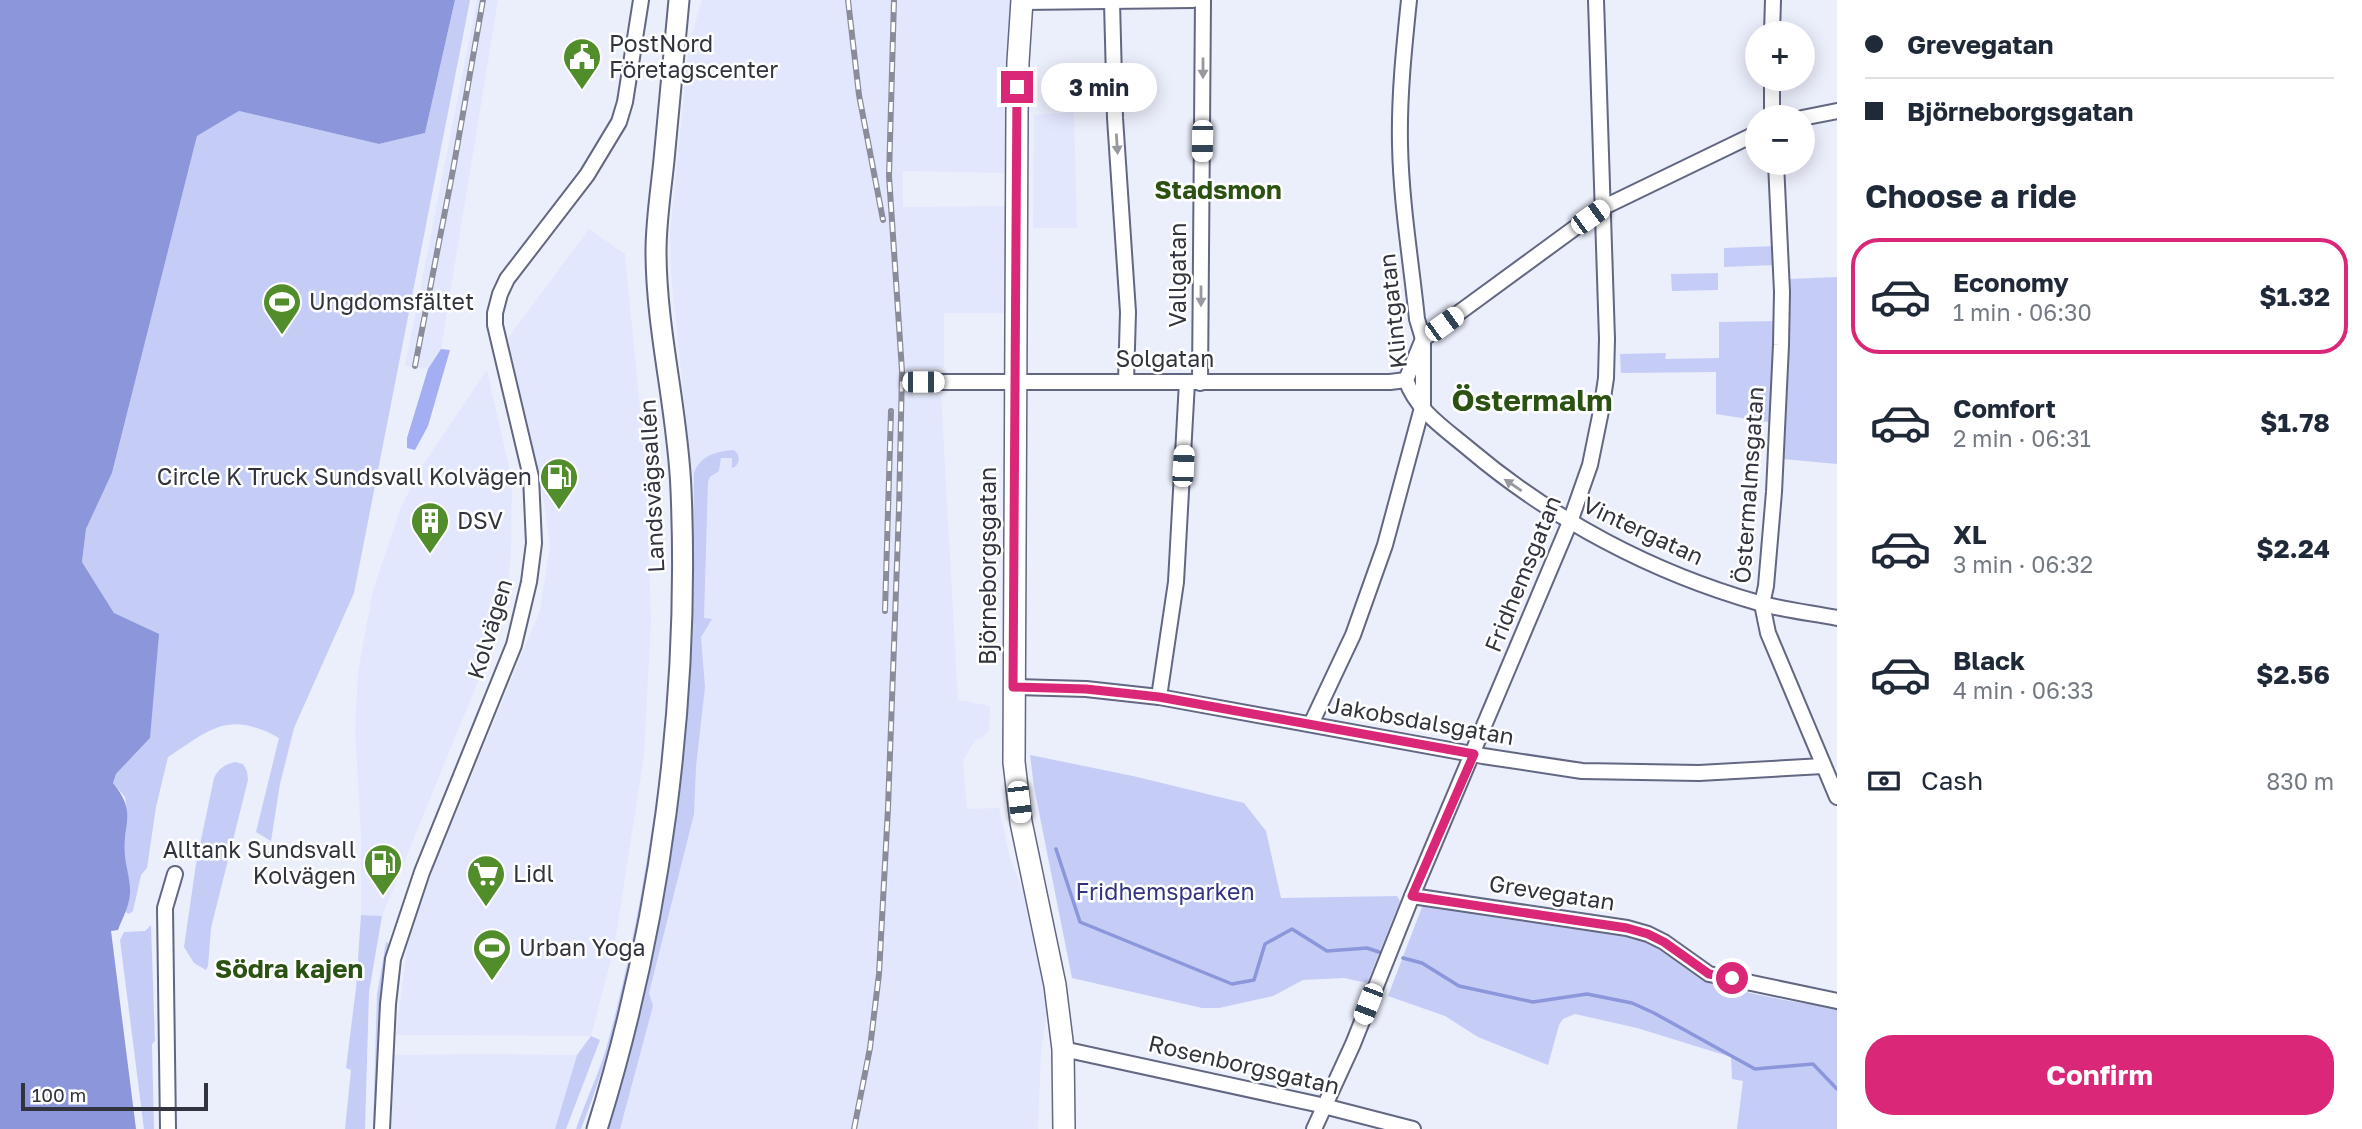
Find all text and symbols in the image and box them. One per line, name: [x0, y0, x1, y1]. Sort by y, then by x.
map controls: [1745, 21, 1815, 175]
button: +: [1745, 21, 1815, 91]
place label: PostNord Företagscenter: [609, 29, 778, 83]
text: Grevegatan: [1907, 29, 2053, 60]
public building icon: PostNord Företagscenter: [561, 36, 603, 91]
one-way arrow: [1197, 57, 1209, 79]
callout: 3 min: [1042, 62, 1157, 112]
route end: [1001, 71, 1033, 103]
text: 3 min: [1069, 73, 1129, 101]
text: Björneborgsgatan: [1907, 96, 2133, 127]
button: −: [1745, 105, 1815, 175]
car: [1192, 120, 1213, 162]
one-way arrow: [1112, 133, 1123, 155]
district label: Stadsmon: [1154, 174, 1282, 205]
text: Choose a ride: [1865, 177, 2077, 215]
car: [1567, 196, 1614, 238]
street label: Vallgatan: [1163, 223, 1191, 327]
street label: Klintgatan: [1372, 252, 1412, 370]
icon: car: [1869, 265, 1932, 328]
text: Economy: [1953, 267, 2069, 298]
sports icon: Ungdomsfältet: [261, 281, 303, 336]
text: $1.32: [2259, 281, 2330, 312]
one-way arrow: [1195, 285, 1207, 307]
place label: Ungdomsfältet: [309, 287, 474, 315]
text: 1 min · 06:30: [1953, 298, 2092, 326]
car: [1421, 303, 1468, 345]
street label: Solgatan: [1116, 344, 1214, 372]
car: [903, 372, 945, 393]
district label: Östermalm: [1451, 382, 1613, 418]
street label: Östermalmsgatan: [1727, 386, 1769, 584]
icon: car: [1869, 391, 1932, 454]
text: Comfort: [1953, 393, 2056, 424]
street label: Landsvägsallén: [632, 399, 670, 573]
text: $1.78: [2260, 407, 2330, 438]
text: 2 min · 06:31: [1953, 424, 2091, 452]
car: [1172, 444, 1195, 488]
fuel station icon: Circle K Truck Sundsvall Kolvägen: [538, 456, 580, 511]
place label: Circle K Truck Sundsvall Kolvägen: [157, 462, 532, 490]
street label: Björneborgsgatan: [973, 467, 1001, 665]
one-way arrow: [1504, 478, 1522, 492]
street label: Vintergatan: [1579, 490, 1708, 570]
street label: Fridhemsgatan: [1478, 491, 1566, 656]
building icon: DSV: [409, 500, 451, 555]
place label: DSV: [457, 506, 503, 534]
icon: car: [1869, 517, 1932, 580]
text: XL: [1953, 519, 1987, 550]
text: $2.24: [2256, 533, 2330, 564]
text: 3 min · 06:32: [1953, 550, 2093, 578]
street label: Kolvägen: [461, 575, 518, 682]
icon: car: [1869, 643, 1932, 706]
text: Black: [1953, 645, 2025, 676]
text: $2.56: [2256, 659, 2330, 690]
text: 4 min · 06:33: [1953, 676, 2094, 704]
street label: Jakobsdalsgatan: [1326, 690, 1516, 750]
icon: cash: [1865, 762, 1903, 800]
text: Cash: [1921, 765, 1983, 796]
text: 830 m: [2266, 767, 2334, 795]
car: [1007, 780, 1032, 824]
place label: Alltank Sundsvall Kolvägen: [163, 835, 356, 889]
fuel station icon: Alltank Sundsvall Kolvägen: [362, 842, 404, 897]
supermarket icon: Lidl: [465, 853, 507, 908]
place label: Lidl: [513, 859, 554, 887]
street label: Grevegatan: [1487, 868, 1617, 916]
park label: Fridhemsparken: [1075, 877, 1255, 905]
sports icon: Urban Yoga: [471, 927, 513, 982]
place label: Urban Yoga: [519, 933, 646, 961]
district label: Södra kajen: [215, 953, 363, 984]
route start: [1716, 962, 1748, 994]
car: [1351, 981, 1386, 1027]
street label: Rosenborgsgatan: [1146, 1028, 1342, 1100]
button: Confirm: [1865, 1035, 2334, 1115]
scale bar: [21, 1080, 208, 1112]
text: 100 m: [32, 1083, 86, 1106]

